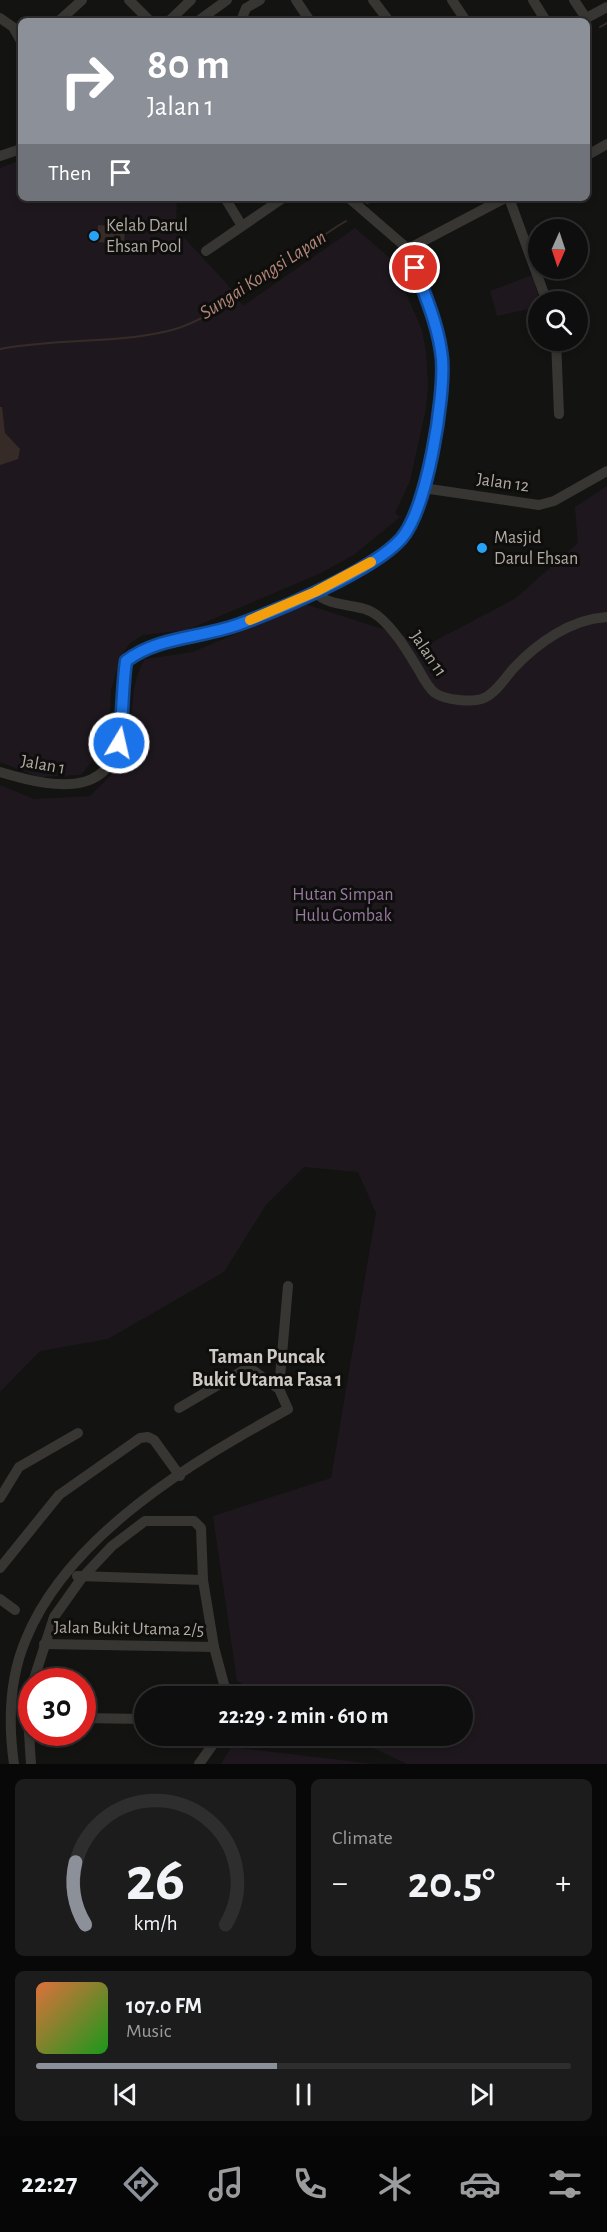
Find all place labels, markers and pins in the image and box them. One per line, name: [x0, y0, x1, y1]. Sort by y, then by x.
place label: Kelab Darul Ehsan Pool: [106, 217, 188, 256]
marker: Kelab Darul Ehsan Pool: [87, 229, 101, 243]
pin: [389, 242, 440, 293]
place label: Masjid Darul Ehsan: [494, 529, 578, 568]
marker: Masjid Darul Ehsan: [475, 541, 489, 555]

